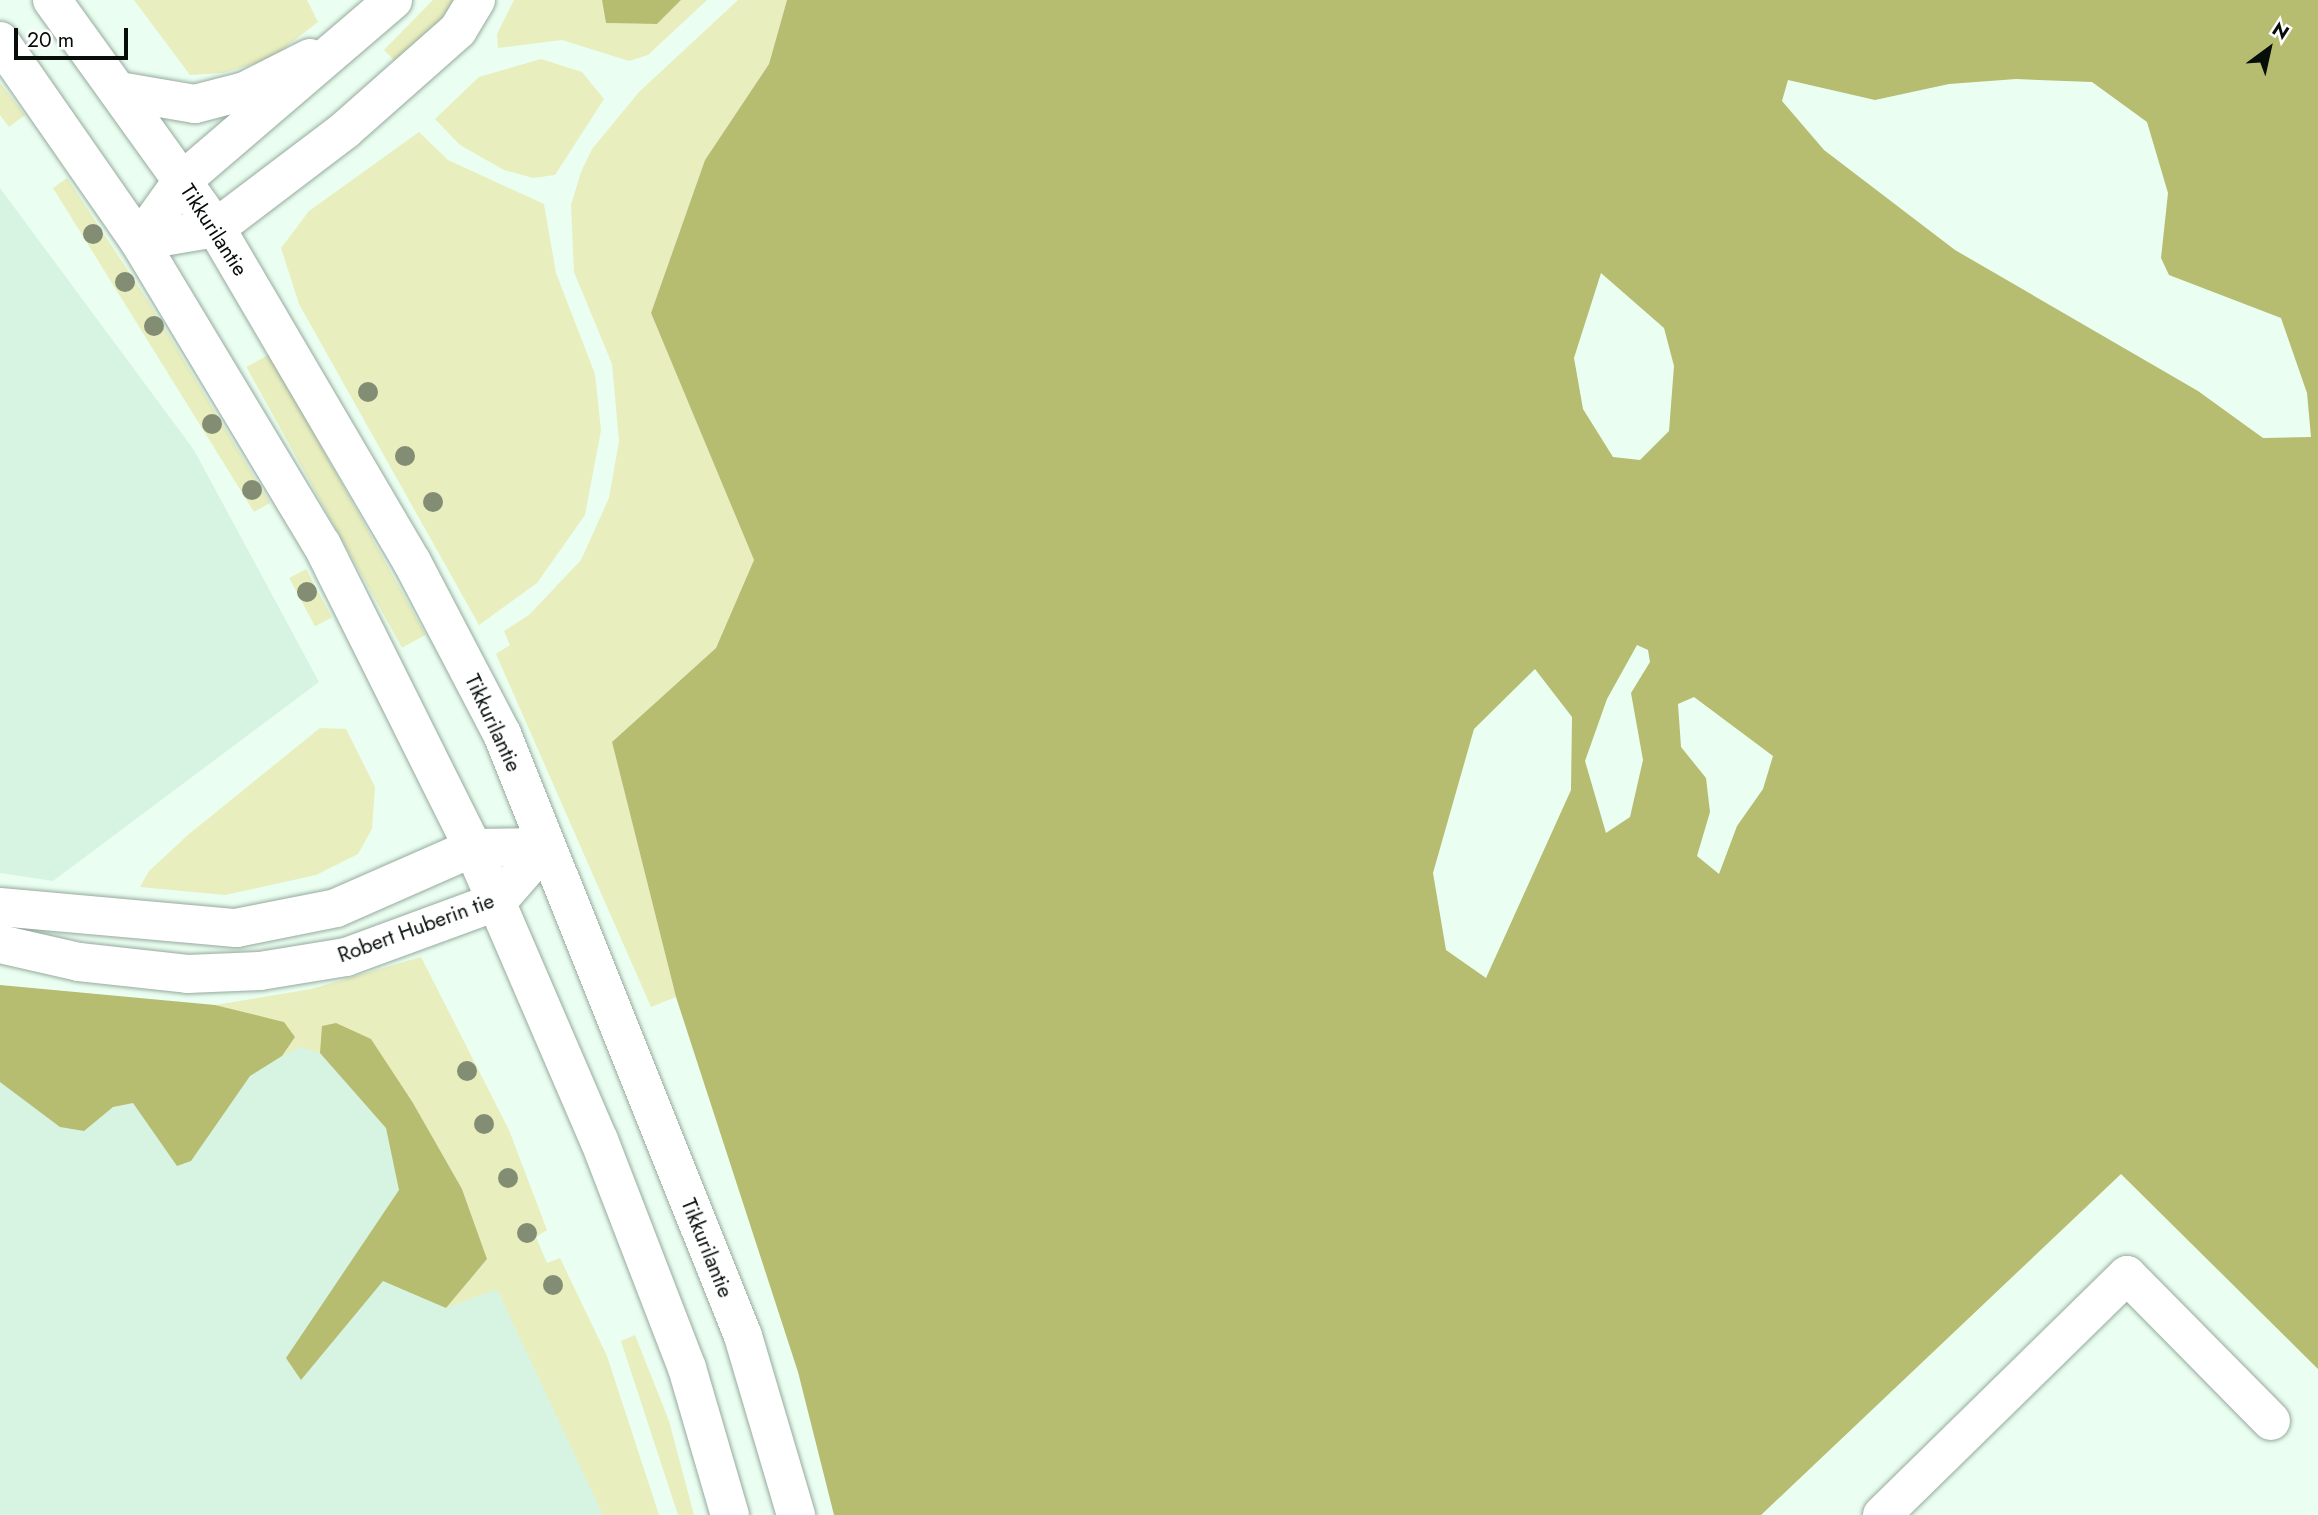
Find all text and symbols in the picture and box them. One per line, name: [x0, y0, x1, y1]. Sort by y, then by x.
scale bar: [18, 14, 131, 58]
north arrow: [2234, 14, 2304, 84]
text: N: [2267, 16, 2294, 46]
text: 20 m: [27, 25, 74, 55]
street label: Tikkurilantie: [175, 179, 253, 281]
street label: Tikkurilantie: [460, 670, 526, 776]
street label: Robert Huberin tie: [334, 888, 498, 968]
street label: Tikkurilantie: [676, 1195, 738, 1301]

